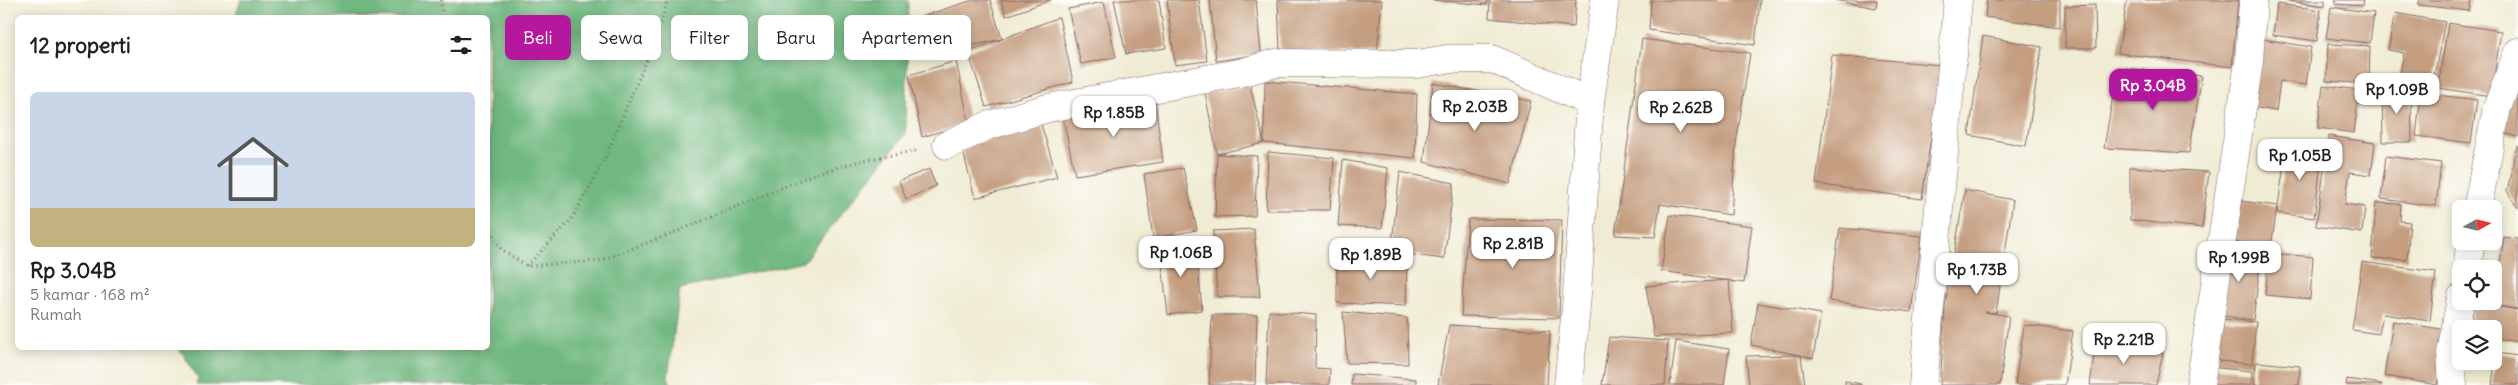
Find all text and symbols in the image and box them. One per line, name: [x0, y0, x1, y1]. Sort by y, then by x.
chip: Beli: [505, 15, 571, 60]
chip: Sewa: [581, 15, 661, 60]
chip: Filter: [671, 15, 748, 60]
chip: Baru: [758, 15, 834, 60]
chip: Apartemen: [844, 15, 971, 60]
icon: filters: [447, 31, 475, 59]
text: 12 properti: [30, 32, 131, 59]
pin: Rp 3.04B: [2101, 68, 2205, 111]
pin: Rp 1.09B: [2345, 72, 2449, 115]
text: Rp 3.04B: [2120, 75, 2186, 95]
text: Rp 1.09B: [2366, 79, 2428, 99]
pin: Rp 2.03B: [1423, 90, 1527, 132]
pin: Rp 2.62B: [1629, 90, 1733, 133]
pin: Rp 1.85B: [1062, 96, 1166, 138]
text: Rp 2.03B: [1442, 96, 1508, 116]
text: Rp 2.62B: [1649, 97, 1713, 117]
text: Rp 1.85B: [1083, 102, 1145, 122]
icon: home: [208, 124, 298, 214]
pin: Rp 1.05B: [2248, 138, 2352, 181]
text: Rp 1.05B: [2269, 145, 2331, 165]
north arrow: [2452, 200, 2502, 250]
map controls: [2452, 200, 2502, 370]
pin: Rp 2.81B: [1461, 226, 1565, 269]
text: Rp 2.81B: [1482, 233, 1544, 253]
pin: Rp 1.06B: [1129, 236, 1233, 278]
pin: Rp 1.89B: [1319, 238, 1423, 280]
pin: Rp 1.99B: [2187, 240, 2291, 283]
text: Rp 1.06B: [1149, 242, 1213, 262]
text: Rp 1.89B: [1340, 244, 1402, 264]
text: Rp 1.99B: [2208, 247, 2270, 267]
pin: Rp 1.73B: [1925, 252, 2029, 295]
text: Rp 3.04B: [30, 257, 116, 284]
text: Rp 1.73B: [1947, 259, 2007, 279]
button: locate: [2452, 260, 2502, 310]
text: 5 kamar · 168 m²: [30, 284, 150, 304]
text: Rumah: [30, 304, 82, 324]
button: layers: [2452, 320, 2502, 370]
pin: Rp 2.21B: [2072, 322, 2176, 365]
text: Rp 2.21B: [2094, 329, 2154, 349]

